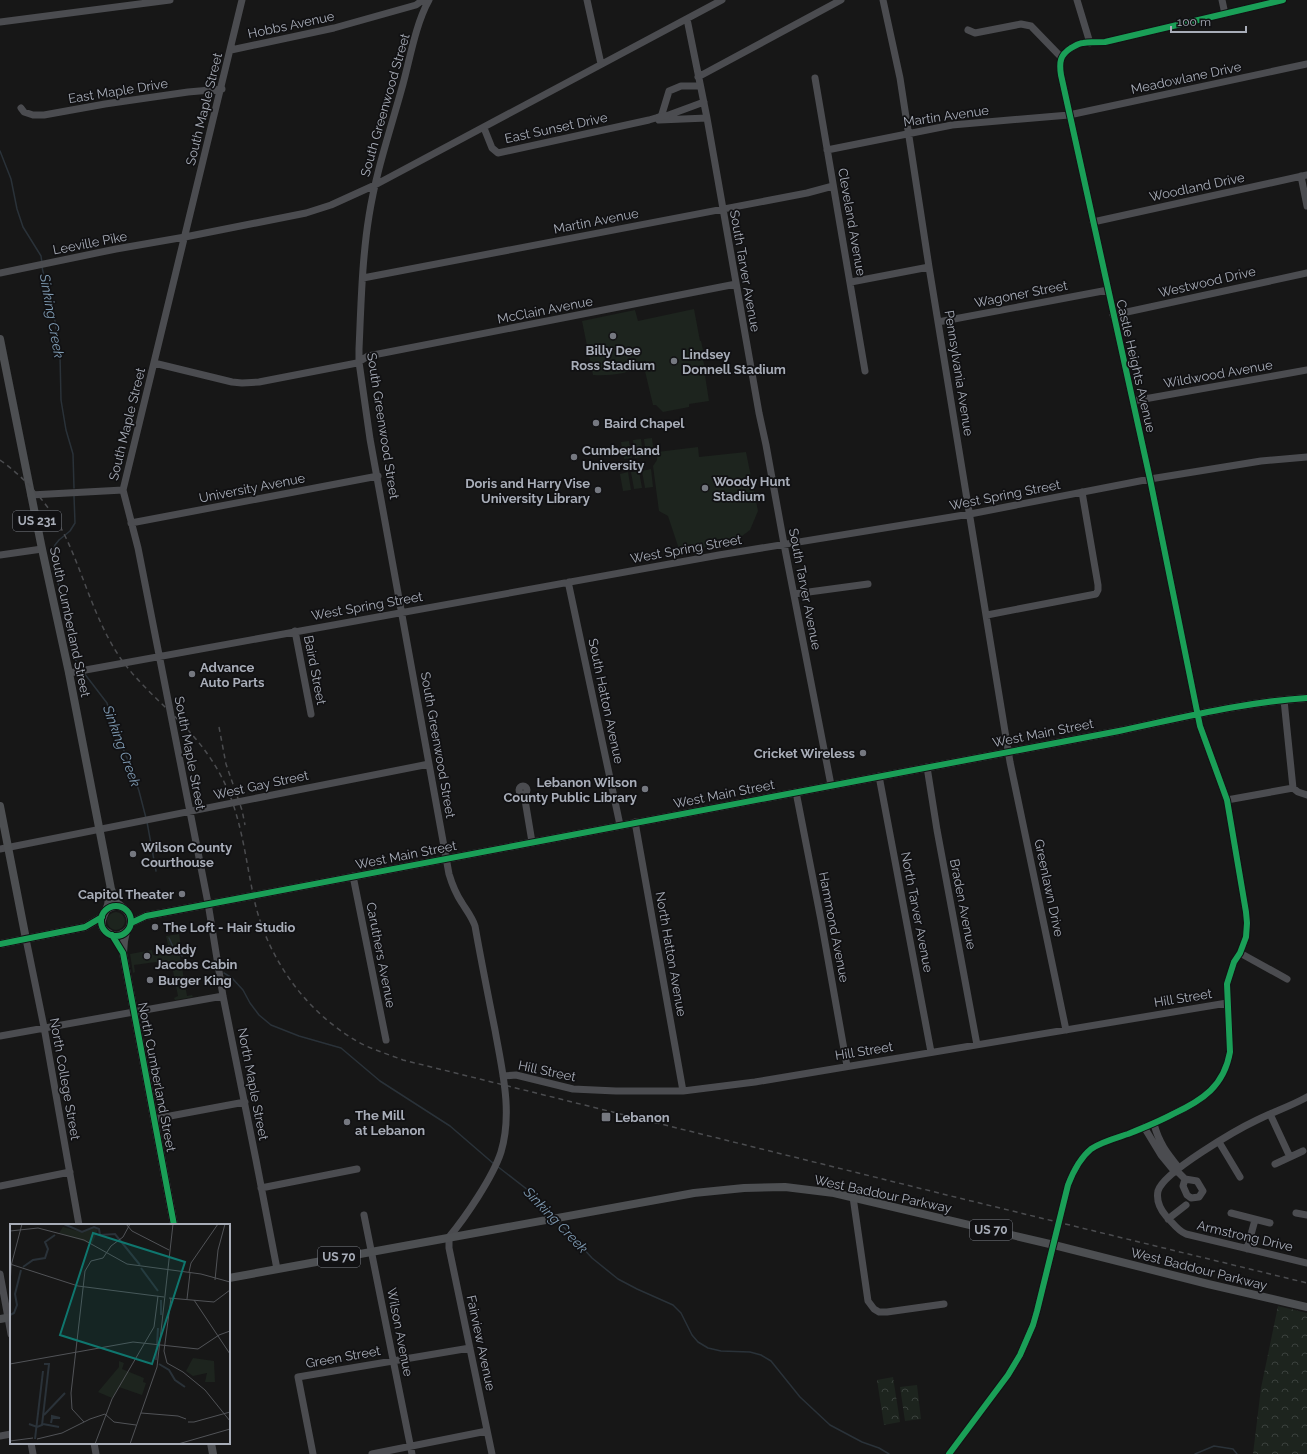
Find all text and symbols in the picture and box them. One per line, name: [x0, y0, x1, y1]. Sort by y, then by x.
street label: Hobbs Avenue: [246, 8, 336, 41]
scale bar: [1171, 8, 1246, 34]
text: 100 m: [1177, 15, 1211, 29]
street label: South Greenwood Street: [357, 31, 413, 178]
street label: South Maple Street: [183, 50, 225, 167]
street label: Meadowlane Drive: [1130, 59, 1243, 97]
street label: East Maple Drive: [67, 76, 169, 106]
street label: Martin Avenue: [902, 103, 990, 129]
street label: East Sunset Drive: [503, 110, 609, 146]
street label: Cleveland Avenue: [835, 167, 869, 277]
street label: Woodland Drive: [1148, 170, 1246, 204]
street label: Martin Avenue: [552, 205, 640, 237]
street label: South Tarver Avenue: [727, 209, 763, 333]
street label: Leeville Pike: [52, 228, 129, 258]
street label: Westwood Drive: [1157, 263, 1257, 300]
water label: Sinking Creek: [37, 272, 67, 360]
street label: Wagoner Street: [973, 277, 1069, 310]
street label: McClain Avenue: [496, 293, 594, 327]
street label: Castle Heights Avenue: [1113, 298, 1159, 434]
street label: Pennsylvania Avenue: [942, 309, 976, 437]
marker: Billy Dee Ross Stadium: [608, 331, 618, 341]
place label: Billy Dee Ross Stadium: [571, 343, 655, 373]
place label: Lindsey Donnell Stadium: [682, 347, 786, 377]
street label: South Greenwood Street: [364, 352, 402, 501]
marker: Lindsey Donnell Stadium: [669, 356, 679, 366]
street label: Wildwood Avenue: [1162, 357, 1274, 391]
street label: South Maple Street: [106, 365, 148, 482]
place label: Baird Chapel: [604, 416, 685, 431]
marker: Baird Chapel: [591, 418, 601, 428]
place label: Cumberland University: [582, 443, 660, 473]
marker: Cumberland University: [569, 452, 579, 462]
street label: University Avenue: [198, 470, 307, 506]
place label: Woody Hunt Stadium: [713, 474, 790, 504]
place label: Doris and Harry Vise University Library: [465, 476, 590, 506]
street label: West Spring Street: [948, 477, 1062, 513]
marker: Woody Hunt Stadium: [700, 483, 710, 493]
marker: Doris and Harry Vise University Library: [593, 485, 603, 495]
road number: US 231: [13, 511, 61, 531]
street label: South Tarver Avenue: [786, 527, 824, 651]
street label: West Spring Street: [629, 532, 743, 566]
street label: South Cumberland Street: [47, 546, 93, 699]
street label: West Spring Street: [310, 589, 424, 623]
street label: Baird Street: [301, 634, 329, 707]
street label: South Hatton Avenue: [585, 637, 627, 765]
place label: Advance Auto Parts: [200, 660, 265, 690]
marker: Advance Auto Parts: [187, 669, 197, 679]
street label: South Greenwood Street: [418, 671, 458, 820]
street label: South Maple Street: [172, 695, 209, 812]
water label: Sinking Creek: [100, 702, 144, 789]
street label: West Main Street: [991, 716, 1095, 750]
place label: Cricket Wireless: [754, 746, 856, 761]
marker: Cricket Wireless: [858, 748, 868, 758]
street label: West Gay Street: [212, 767, 310, 802]
place label: Lebanon Wilson County Public Library: [503, 775, 637, 805]
street label: West Main Street: [672, 777, 776, 811]
marker: Lebanon Wilson County Public Library: [640, 784, 650, 794]
street label: West Main Street: [354, 838, 458, 872]
street label: Greenlawn Drive: [1031, 838, 1067, 939]
place label: Wilson County Courthouse: [141, 840, 232, 870]
marker: Wilson County Courthouse: [128, 849, 138, 859]
street label: North Tarver Avenue: [898, 850, 936, 974]
street label: Braden Avenue: [947, 857, 979, 951]
street label: Hammond Avenue: [816, 870, 852, 984]
place label: Capitol Theater: [78, 887, 174, 902]
marker: Capitol Theater: [177, 889, 187, 899]
street label: North Hatton Avenue: [653, 890, 689, 1018]
street label: Caruthers Avenue: [363, 901, 399, 1009]
place label: The Loft - Hair Studio: [163, 920, 295, 935]
marker: The Loft - Hair Studio: [150, 922, 160, 932]
place label: Neddy Jacobs Cabin: [155, 942, 238, 972]
marker: Neddy Jacobs Cabin: [142, 951, 152, 961]
place label: Burger King: [158, 973, 232, 988]
marker: Burger King: [145, 975, 155, 985]
street label: Hill Street: [1153, 986, 1214, 1010]
street label: North Cumberland Street: [135, 1001, 179, 1154]
street label: North College Street: [47, 1017, 83, 1142]
street label: North Maple Street: [235, 1026, 271, 1142]
street label: Hill Street: [834, 1039, 895, 1063]
street label: Hill Street: [517, 1058, 578, 1085]
place label: The Mill at Lebanon: [355, 1108, 425, 1138]
place label: Lebanon: [615, 1110, 670, 1125]
marker: Lebanon: [600, 1111, 612, 1123]
marker: The Mill at Lebanon: [342, 1117, 352, 1127]
street label: West Baddour Parkway: [813, 1172, 953, 1216]
water label: Sinking Creek: [520, 1183, 592, 1257]
street label: Armstrong Drive: [1196, 1218, 1295, 1254]
road number: US 70: [970, 1220, 1012, 1240]
inset map: [10, 1224, 230, 1444]
street label: West Baddour Parkway: [1129, 1245, 1269, 1293]
road number: US 70: [318, 1247, 360, 1267]
street label: Wilson Avenue: [384, 1286, 416, 1378]
street label: Fairview Avenue: [464, 1294, 499, 1392]
street label: Green Street: [304, 1343, 382, 1371]

